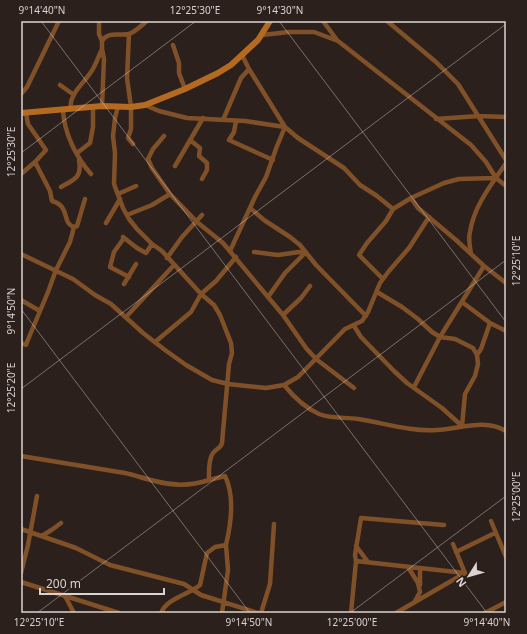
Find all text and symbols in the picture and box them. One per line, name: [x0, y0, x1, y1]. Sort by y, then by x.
text: 9°14'40"N: [19, 3, 65, 17]
text: 12°25'30"E: [170, 3, 220, 17]
text: 9°14'30"N: [257, 3, 303, 17]
text: 12°25'30"E: [4, 127, 18, 177]
text: 12°25'10"E: [509, 236, 523, 286]
text: 9°14'50"N: [4, 288, 18, 334]
text: 12°25'20"E: [4, 363, 18, 413]
text: 12°25'00"E: [509, 472, 523, 522]
north arrow: [449, 556, 489, 596]
scale bar: [40, 570, 164, 596]
text: N: [452, 574, 469, 590]
text: 200 m: [46, 575, 81, 592]
text: 12°25'10"E: [14, 615, 64, 629]
text: 9°14'50"N: [226, 615, 272, 629]
text: 12°25'00"E: [327, 615, 377, 629]
text: 9°14'40"N: [464, 615, 510, 629]

